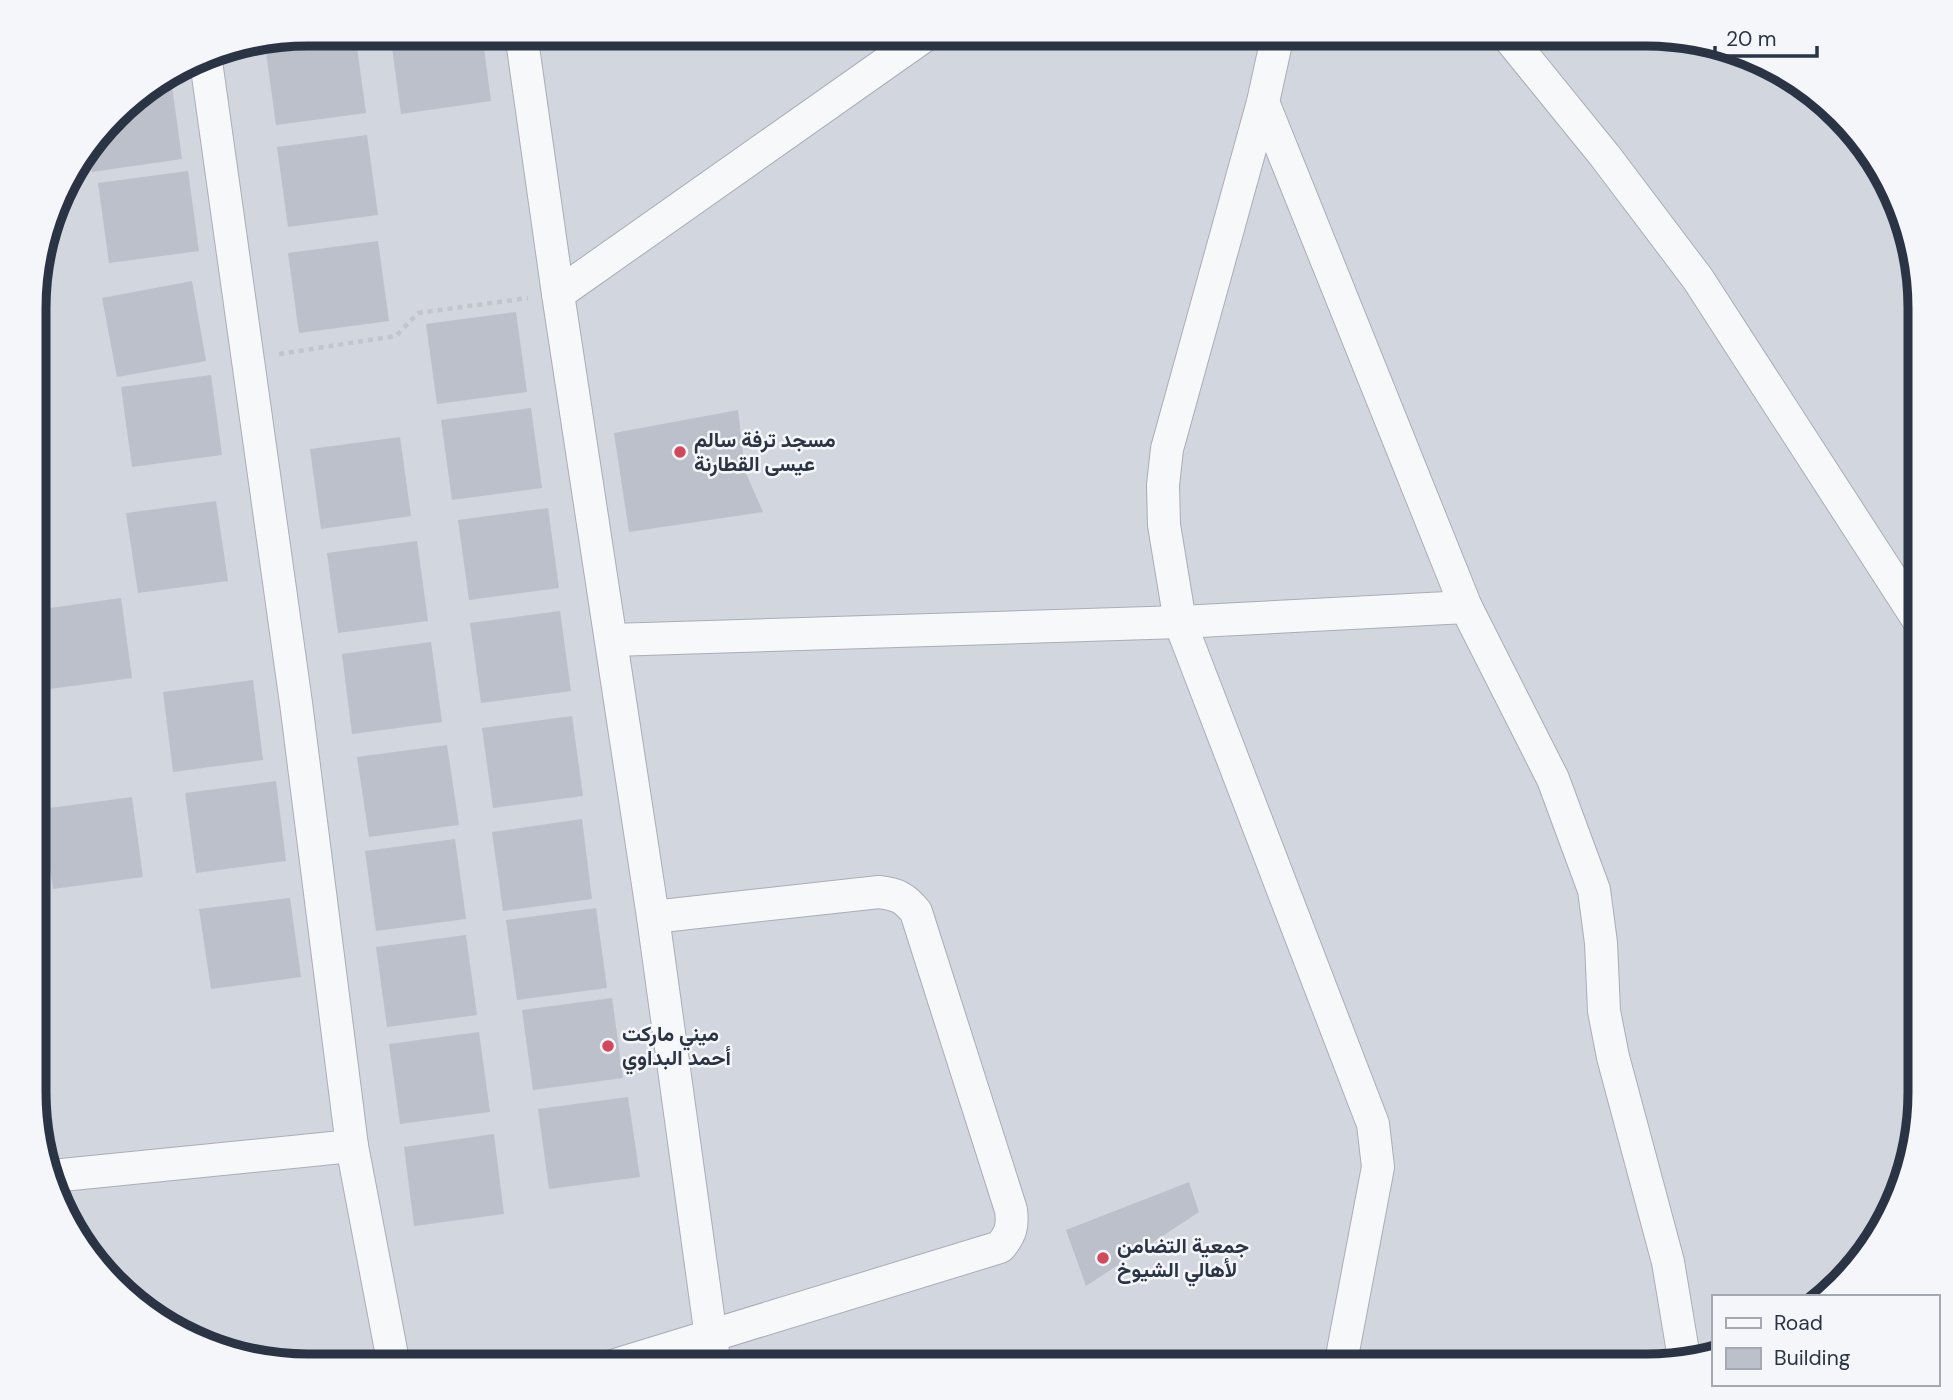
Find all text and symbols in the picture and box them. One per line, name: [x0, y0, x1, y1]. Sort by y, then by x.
scale bar: [1715, 14, 1816, 58]
text: 20 m: [1726, 25, 1777, 53]
place label: مسجد ترفة سالم عيسى القطارنة: [694, 426, 836, 478]
marker: مسجد ترفة سالم عيسى القطارنة: [672, 444, 688, 460]
place label: ميني ماركت أحمد البداوي: [622, 1020, 731, 1075]
marker: ميني ماركت أحمد البداوي: [600, 1038, 616, 1054]
place label: جمعية التضامن لأهالي الشيوخ: [1117, 1232, 1249, 1287]
marker: جمعية التضامن لأهالي الشيوخ: [1095, 1250, 1111, 1266]
legend: [1712, 1295, 1939, 1386]
text: Road: [1774, 1309, 1823, 1337]
text: Building: [1774, 1344, 1851, 1372]

